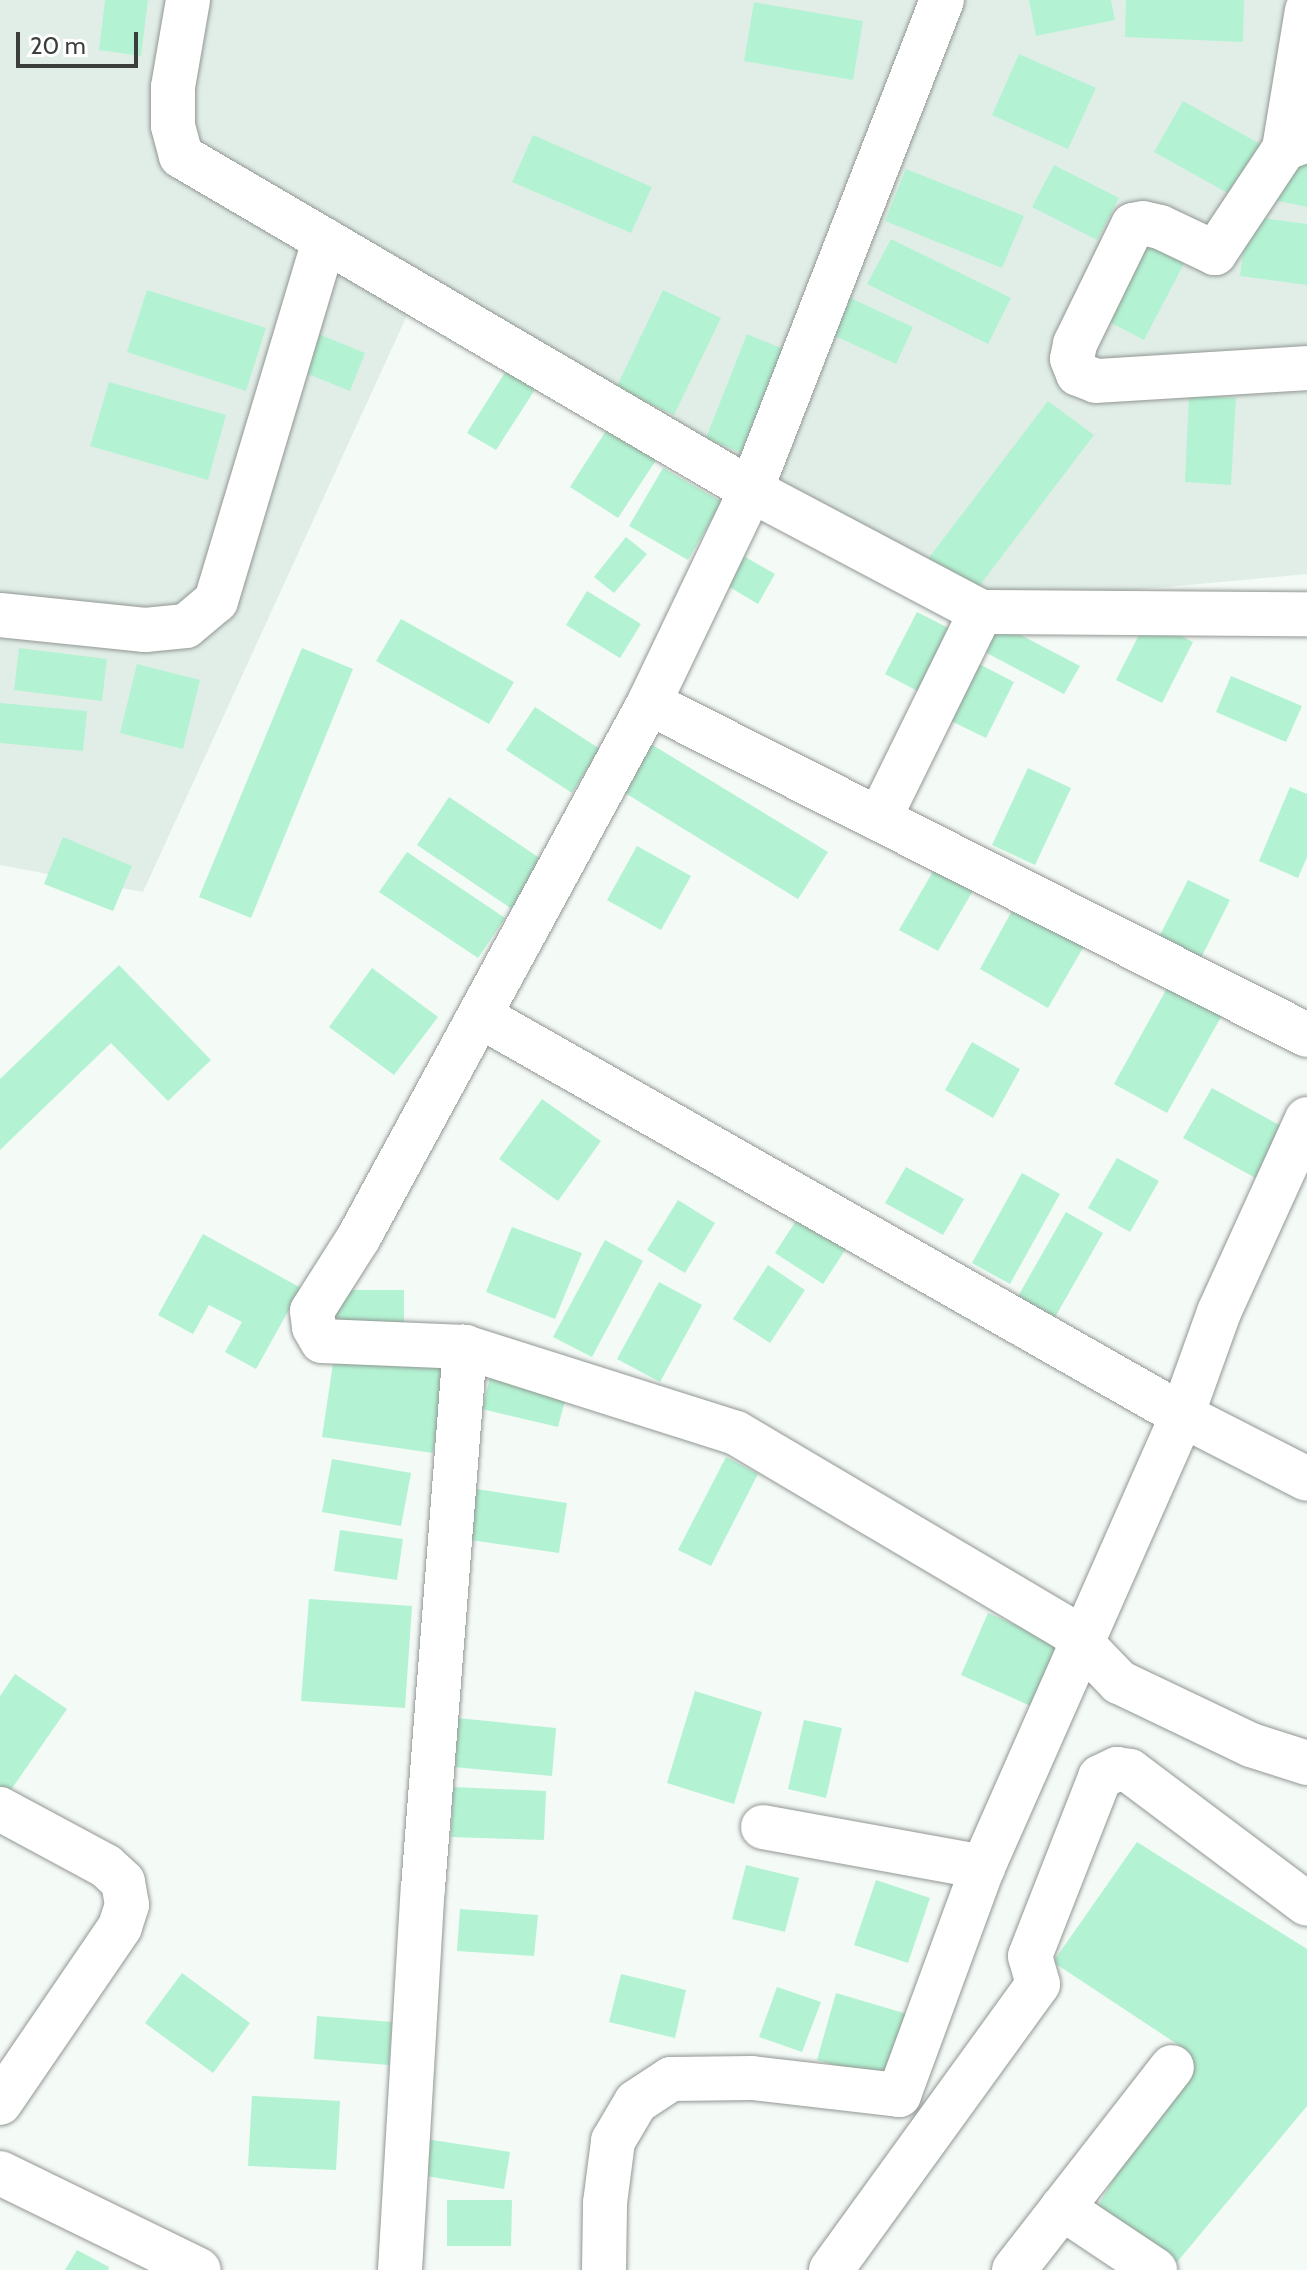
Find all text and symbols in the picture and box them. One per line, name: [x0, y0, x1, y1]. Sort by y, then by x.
scale bar: [20, 16, 142, 66]
text: 20 m: [30, 31, 86, 60]

